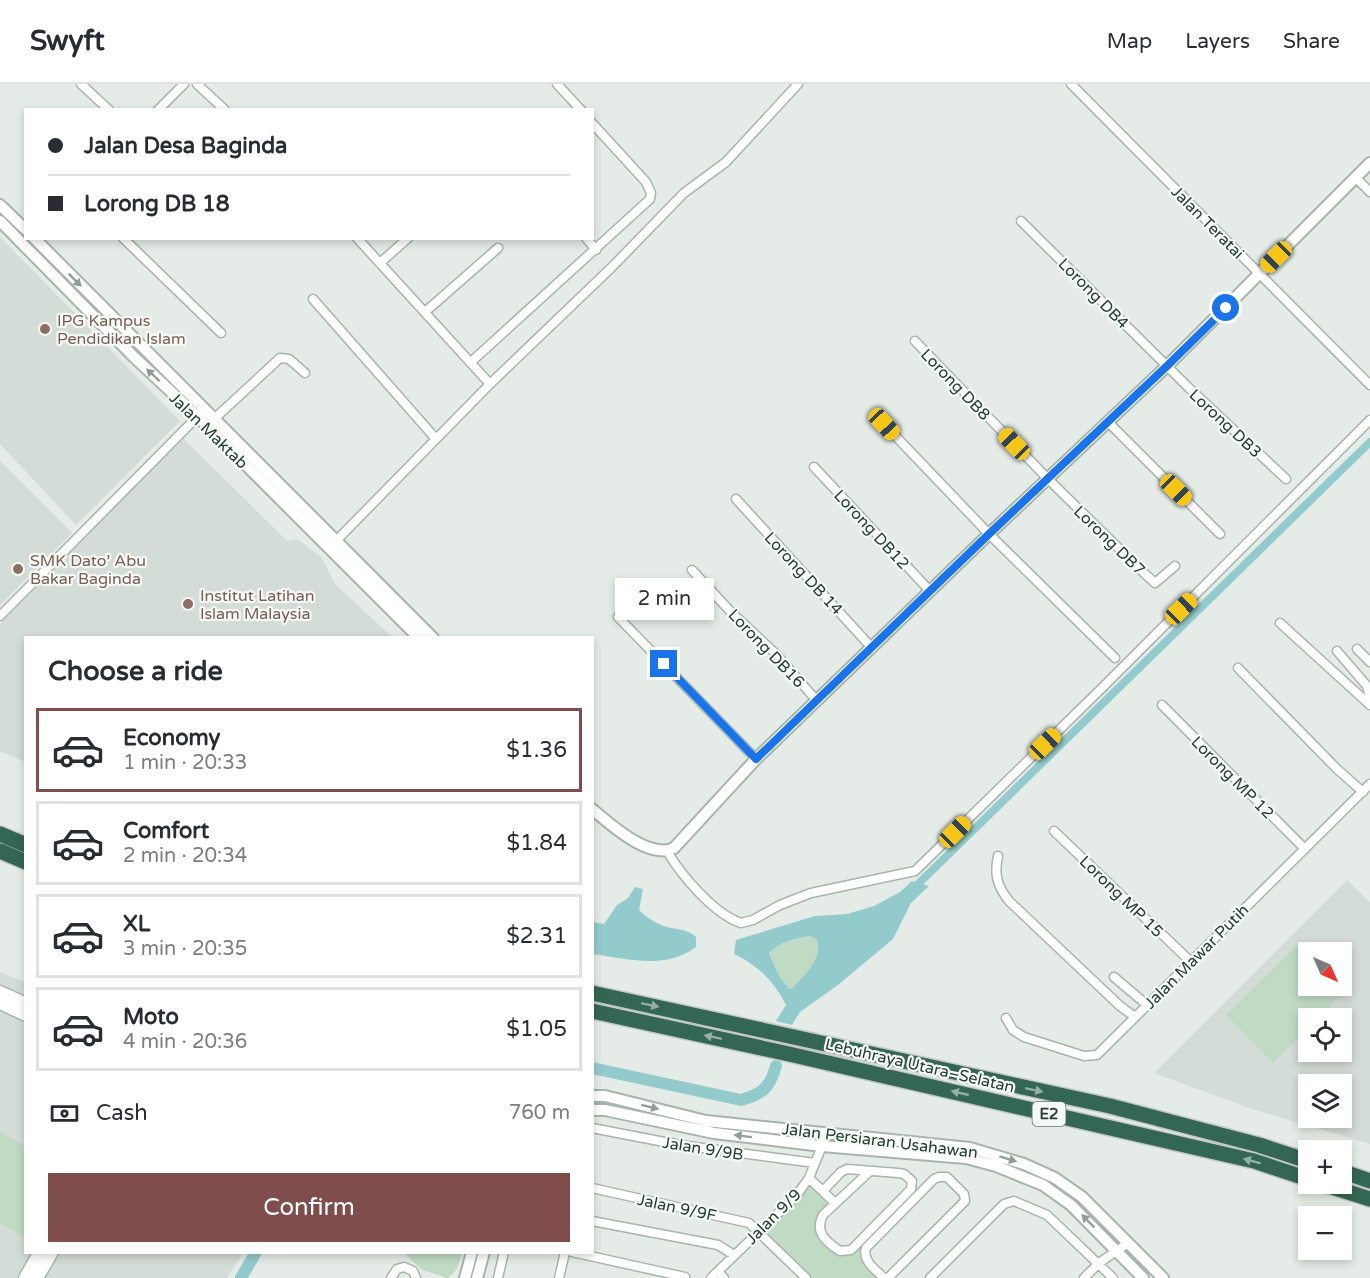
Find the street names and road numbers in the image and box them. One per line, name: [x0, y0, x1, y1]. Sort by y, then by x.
street label: Jalan Teratai: [1167, 182, 1248, 263]
street label: Lorong DB4: [1054, 254, 1133, 333]
street label: Lorong DB8: [916, 345, 994, 425]
street label: Lorong DB3: [1185, 385, 1266, 462]
street label: Jalan Maktab: [165, 388, 252, 473]
street label: Lorong DB12: [829, 486, 913, 574]
street label: Lorong DB7: [1069, 502, 1149, 580]
street label: Lorong DB 14: [760, 528, 847, 619]
street label: Lorong DB16: [724, 605, 809, 692]
street label: Lorong MP 12: [1187, 732, 1278, 823]
street label: Lorong MP 15: [1075, 852, 1167, 942]
street label: Jalan Mawar Putih: [1140, 900, 1253, 1013]
street label: Lebuhraya Utara–Selatan: [823, 1034, 1016, 1098]
road number: E2: [1032, 1102, 1066, 1126]
street label: Jalan Persiaran Usahawan: [781, 1119, 979, 1163]
street label: Jalan 9/9B: [661, 1133, 745, 1165]
street label: Jalan 9/9: [742, 1185, 806, 1249]
street label: Jalan 9/9F: [635, 1190, 718, 1226]

